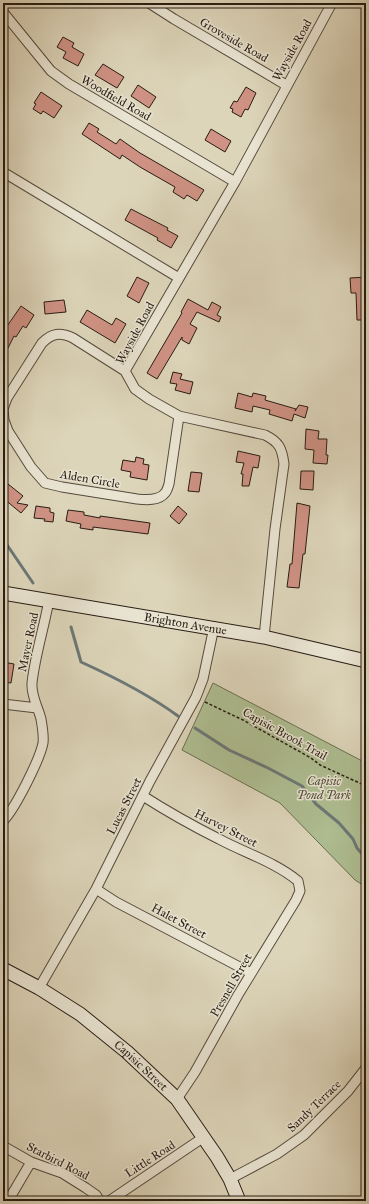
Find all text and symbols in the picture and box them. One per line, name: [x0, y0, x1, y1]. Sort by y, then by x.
street label: Groveside Road: [197, 15, 271, 65]
street label: Wayside Road: [269, 17, 315, 83]
street label: Woodfield Road: [78, 72, 154, 124]
street label: Wayside Road: [113, 300, 157, 366]
street label: Alden Circle: [58, 467, 121, 491]
street label: Brighton Avenue: [143, 610, 228, 638]
street label: Mayer Road: [15, 611, 41, 673]
street label: Capisic Brook Trail: [240, 705, 330, 763]
street label: Lucas Street: [104, 774, 145, 837]
park label: Capisic Pond Park: [297, 774, 352, 802]
street label: Harvey Street: [192, 806, 260, 850]
street label: Halet Street: [149, 901, 210, 942]
street label: Presnell Street: [207, 950, 255, 1019]
street label: Capisic Street: [111, 1037, 171, 1094]
street label: Sandy Terrace: [284, 1077, 344, 1135]
street label: Little Road: [122, 1138, 178, 1180]
street label: Starbird Road: [24, 1139, 92, 1183]

